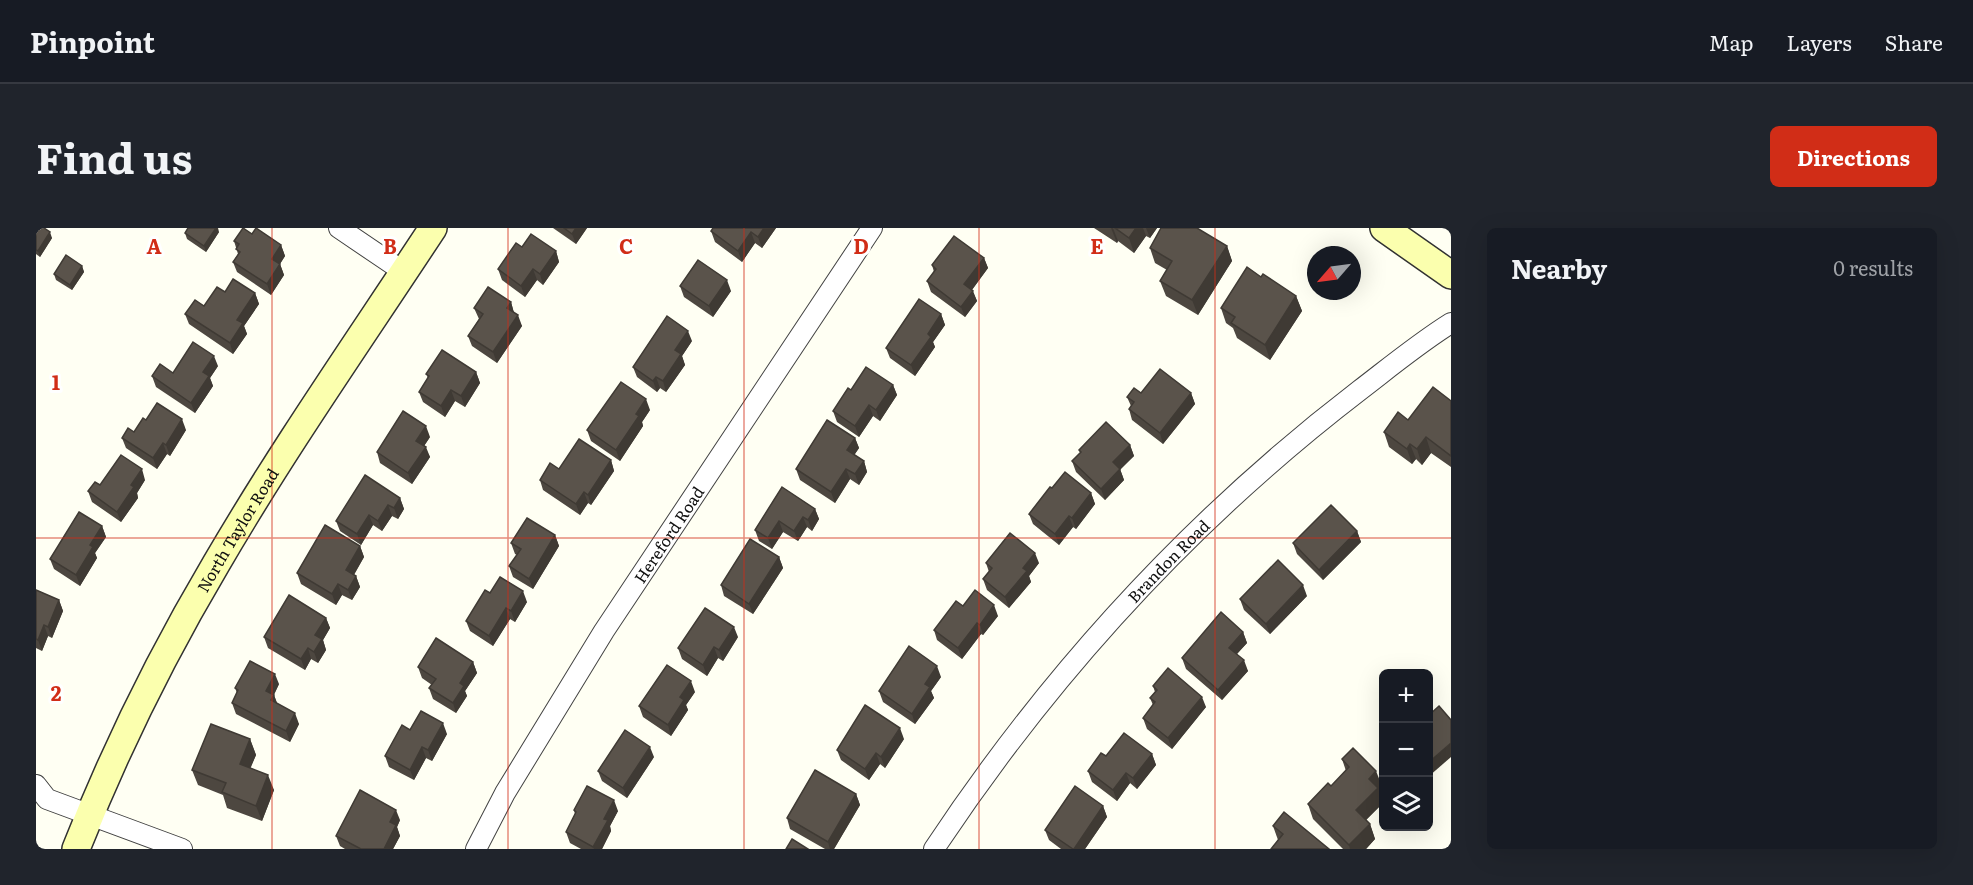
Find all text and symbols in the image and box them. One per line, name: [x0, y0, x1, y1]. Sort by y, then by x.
text: Pinpoint: [30, 20, 155, 62]
text: Map: [1709, 26, 1754, 57]
text: Layers: [1787, 26, 1852, 57]
text: Share: [1885, 26, 1943, 57]
text: Find us: [36, 125, 193, 187]
button: Directions: [1770, 126, 1937, 187]
text: A: [146, 230, 162, 260]
text: B: [383, 230, 397, 260]
text: C: [619, 230, 633, 260]
text: D: [853, 230, 869, 260]
text: E: [1090, 230, 1104, 260]
north arrow: [1307, 246, 1361, 300]
text: Nearby: [1511, 248, 1607, 287]
text: 0 results: [1833, 252, 1913, 282]
text: 1: [52, 366, 60, 396]
street label: North Taylor Road: [190, 463, 284, 596]
street label: Hereford Road: [627, 481, 709, 587]
street label: Brandon Road: [1121, 513, 1215, 608]
map controls: [1379, 669, 1433, 831]
button: +: [1379, 669, 1433, 723]
text: 2: [51, 677, 62, 707]
button: −: [1379, 723, 1433, 777]
button: layers: [1379, 777, 1433, 831]

